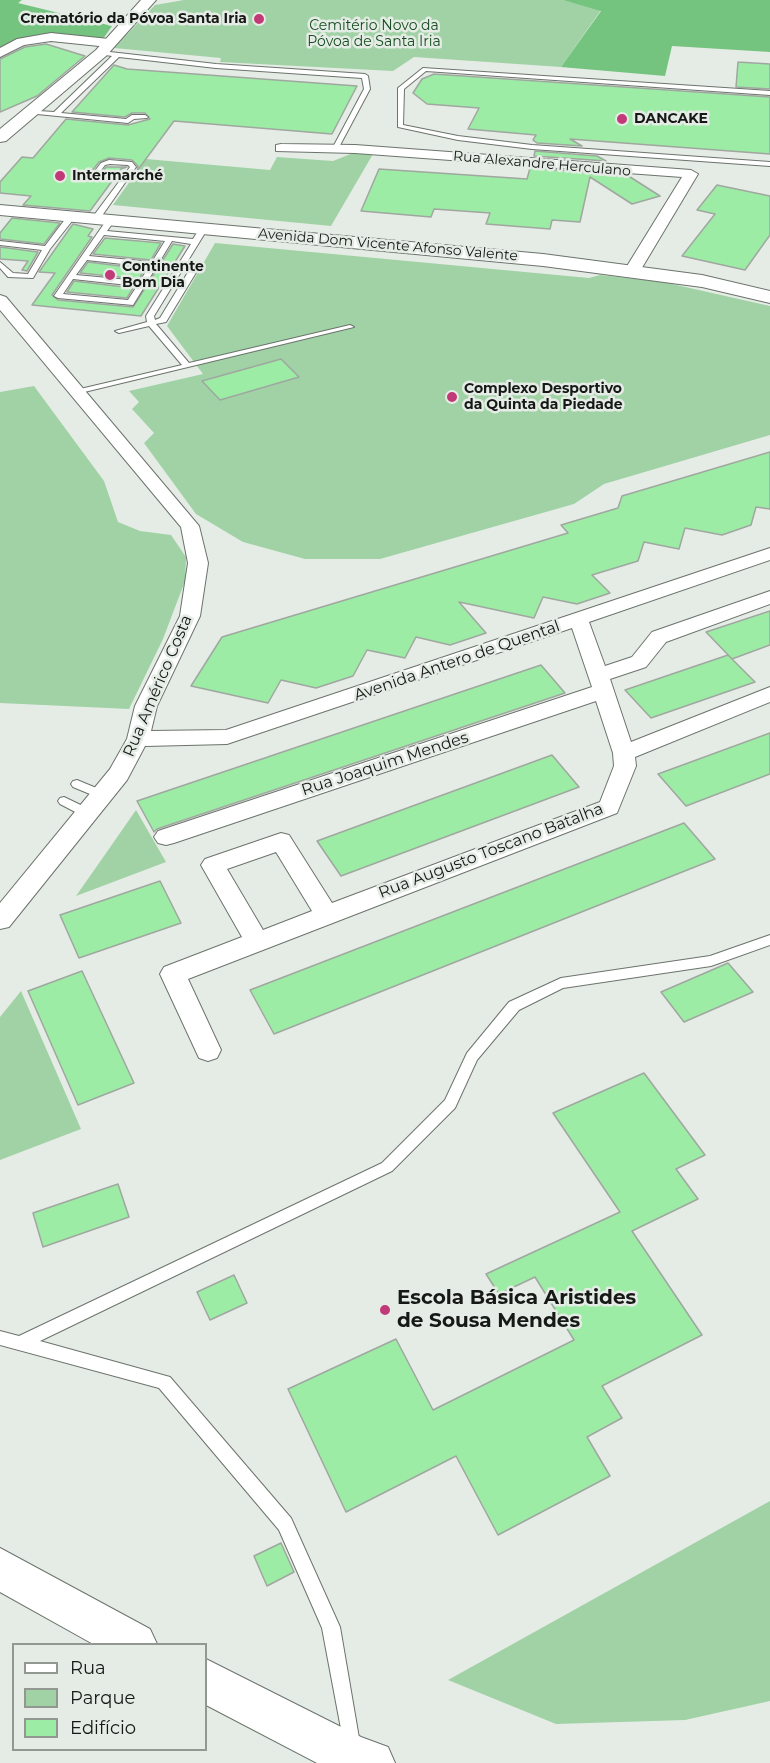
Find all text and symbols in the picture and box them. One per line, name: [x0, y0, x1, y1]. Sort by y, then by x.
place label: Crematório da Póvoa Santa Iria: [20, 11, 247, 27]
marker: Crematório da Póvoa Santa Iria: [252, 12, 266, 26]
park label: Cemitério Novo da Póvoa de Santa Iria: [307, 18, 441, 50]
place label: DANCAKE: [634, 111, 708, 127]
marker: DANCAKE: [615, 112, 629, 126]
street label: Rua Alexandre Herculano: [452, 148, 632, 180]
place label: Intermarché: [72, 168, 163, 184]
marker: Intermarché: [53, 169, 67, 183]
street label: Avenida Dom Vicente Afonso Valente: [257, 225, 519, 265]
place label: Continente Bom Dia: [122, 259, 204, 292]
marker: Continente Bom Dia: [103, 268, 117, 282]
place label: Complexo Desportivo da Quinta da Piedade: [464, 381, 623, 413]
marker: Complexo Desportivo da Quinta da Piedade: [445, 390, 459, 404]
street label: Rua Américo Costa: [119, 612, 197, 760]
street label: Avenida Antero de Quental: [351, 617, 563, 705]
street label: Rua Joaquim Mendes: [299, 728, 471, 800]
street label: Rua Augusto Toscano Batalha: [376, 799, 606, 903]
place label: Escola Básica Aristides de Sousa Mendes: [397, 1286, 636, 1333]
marker: Escola Básica Aristides de Sousa Mendes: [378, 1303, 392, 1317]
legend: [12, 1643, 207, 1751]
text: Rua: [70, 1657, 106, 1679]
text: Parque: [70, 1687, 135, 1709]
text: Edifício: [70, 1717, 136, 1739]

